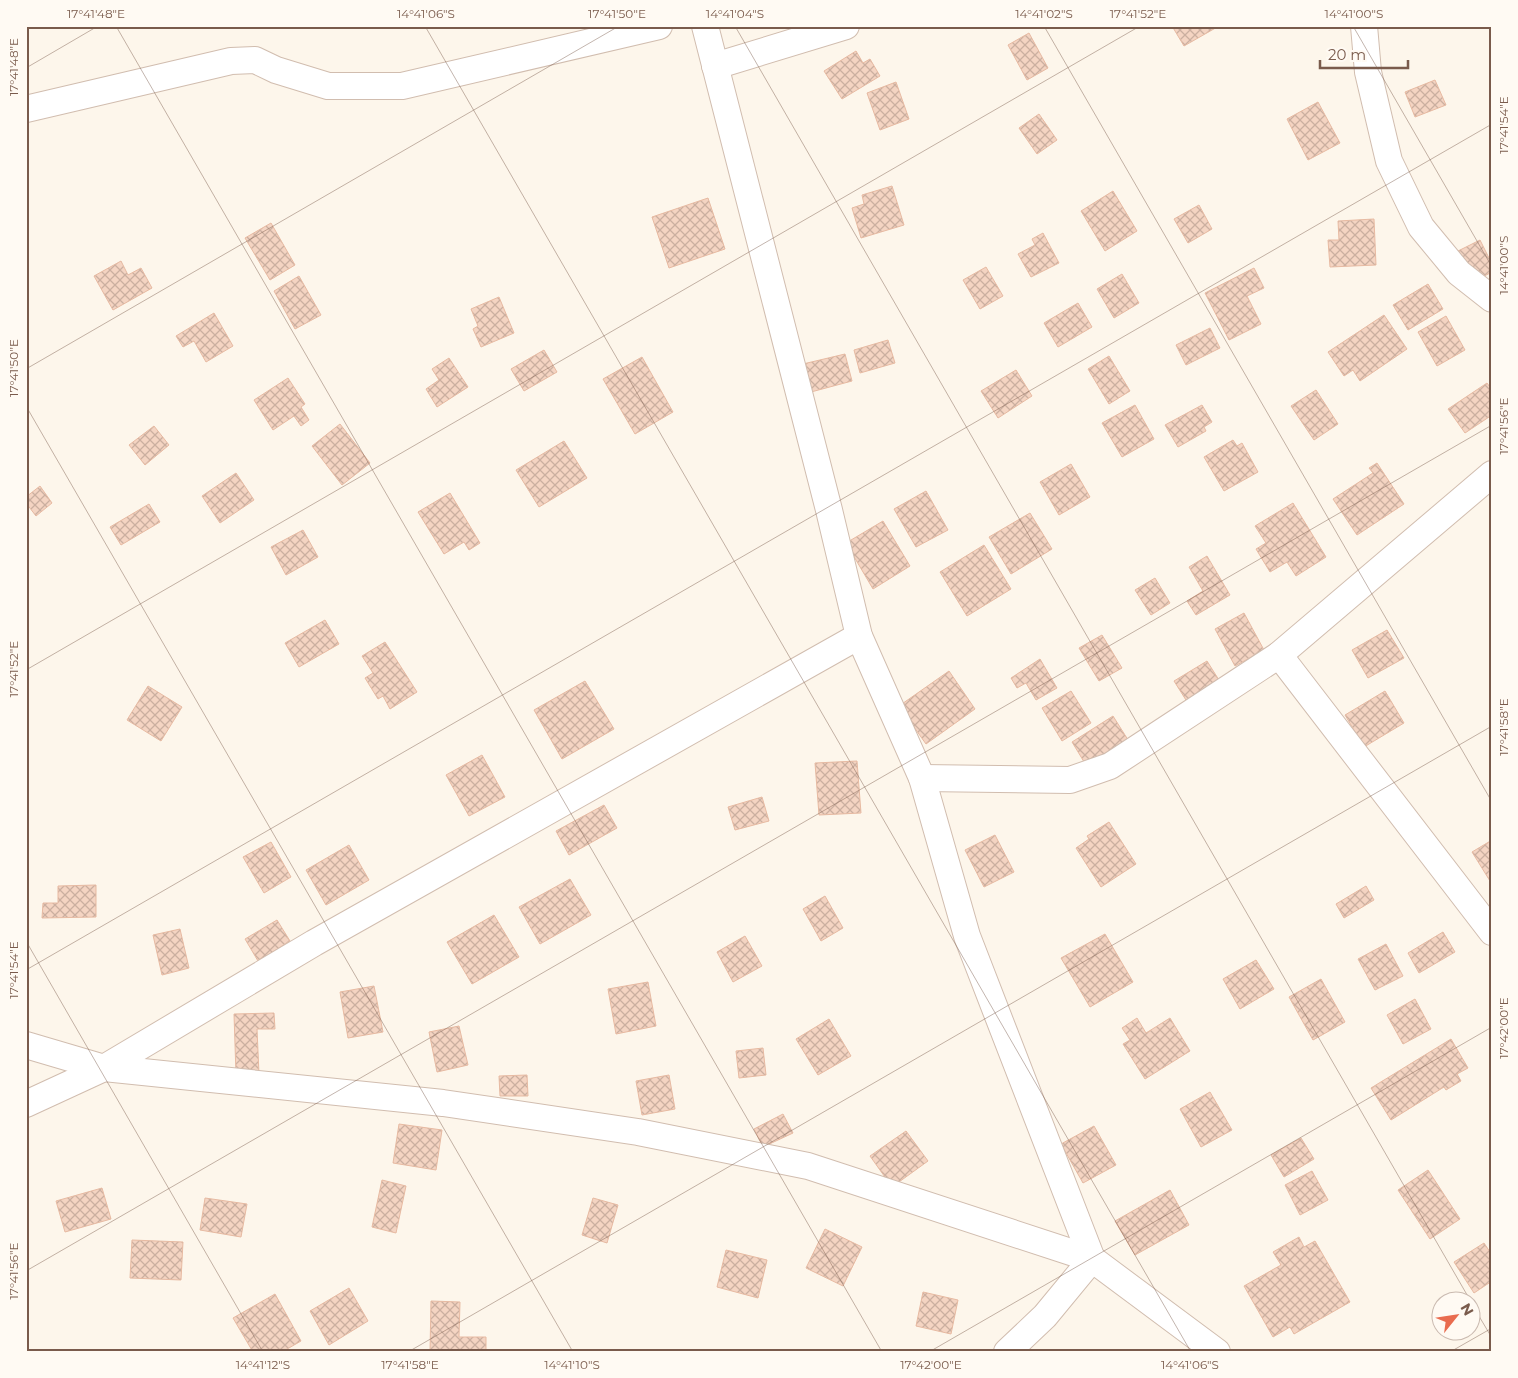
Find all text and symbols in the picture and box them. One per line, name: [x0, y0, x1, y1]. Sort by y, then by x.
text: 17°41'48"E: [67, 6, 125, 21]
text: 14°41'06"S: [397, 6, 455, 21]
text: 17°41'50"E: [588, 6, 646, 21]
text: 14°41'04"S: [706, 6, 764, 21]
text: 14°41'02"S: [1015, 6, 1073, 21]
text: 17°41'52"E: [1110, 6, 1166, 21]
text: 14°41'00"S: [1325, 6, 1383, 21]
text: 17°41'48"E: [6, 38, 21, 96]
scale bar: [1320, 38, 1408, 70]
text: 20 m: [1328, 45, 1366, 64]
text: 17°41'54"E: [1496, 96, 1511, 154]
text: 14°41'00"S: [1496, 236, 1511, 294]
text: 17°41'50"E: [6, 339, 21, 397]
text: 17°41'56"E: [1496, 398, 1511, 455]
text: 17°41'52"E: [6, 641, 21, 697]
text: 17°41'58"E: [1496, 698, 1511, 756]
text: 17°41'54"E: [6, 941, 21, 999]
text: 17°42'00"E: [1496, 997, 1511, 1059]
text: 17°41'56"E: [6, 1243, 21, 1300]
north arrow: [1430, 1290, 1480, 1340]
text: N: [1457, 1300, 1478, 1319]
text: 14°41'12"S: [236, 1357, 290, 1372]
text: 17°41'58"E: [381, 1357, 439, 1372]
text: 14°41'10"S: [544, 1357, 600, 1372]
text: 17°42'00"E: [900, 1357, 962, 1372]
text: 14°41'06"S: [1161, 1357, 1219, 1372]

